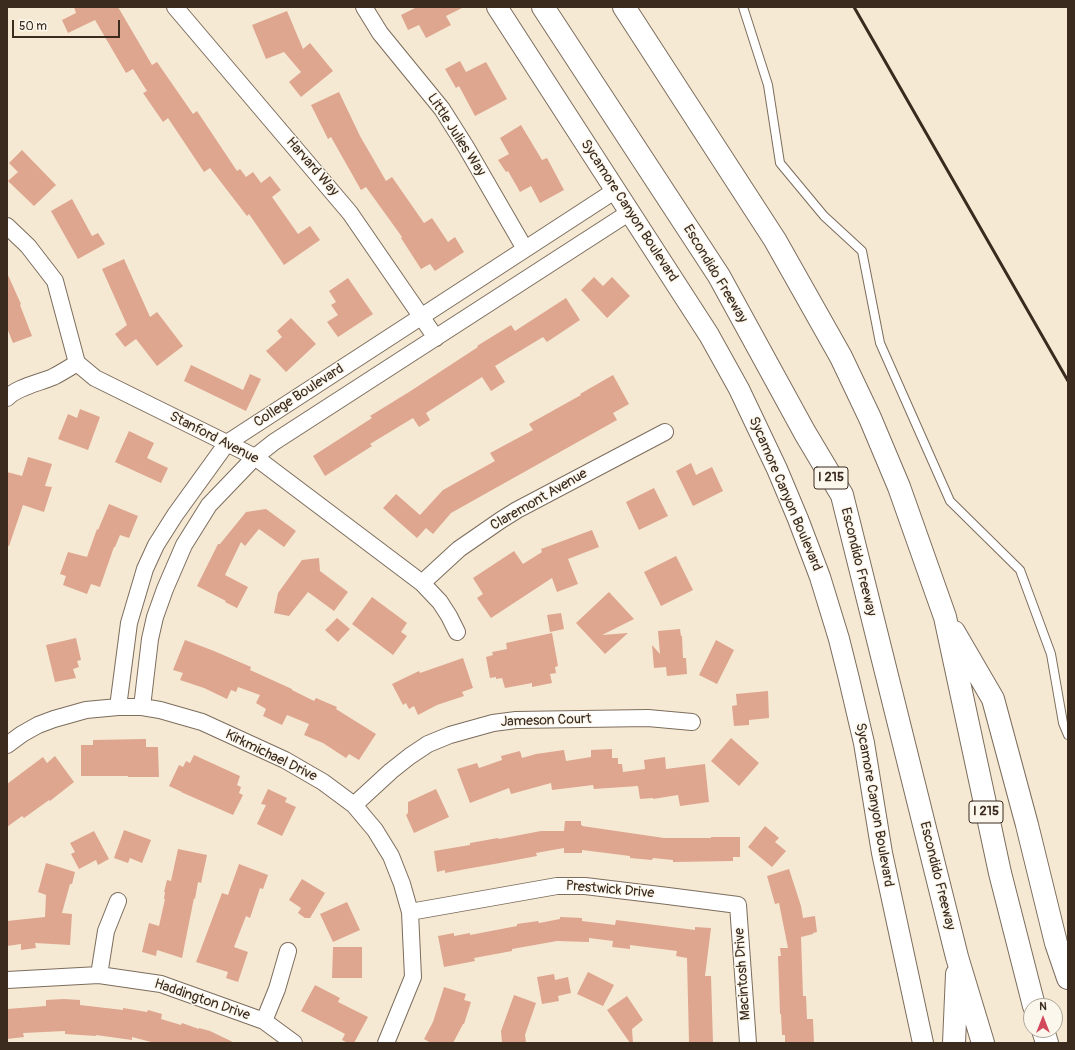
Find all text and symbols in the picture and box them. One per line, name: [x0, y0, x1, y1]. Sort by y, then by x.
scale bar: [14, 12, 122, 38]
text: 50 m: [19, 19, 47, 34]
street label: Little Julies Way: [423, 91, 489, 179]
street label: Harvard Way: [282, 134, 342, 200]
street label: Sycamore Canyon Boulevard: [577, 137, 681, 285]
street label: Escondido Freeway: [679, 222, 751, 326]
street label: College Boulevard: [251, 361, 347, 431]
street label: Stanford Avenue: [167, 408, 261, 468]
street label: Sycamore Canyon Boulevard: [745, 414, 825, 574]
street label: Claremont Avenue: [487, 465, 591, 535]
road number: I 215: [814, 467, 848, 489]
street label: Escondido Freeway: [836, 506, 880, 618]
street label: Jameson Court: [500, 711, 592, 731]
street label: Sycamore Canyon Boulevard: [851, 722, 897, 888]
street label: Kirkmichael Drive: [222, 727, 320, 785]
road number: I 215: [969, 801, 1003, 823]
street label: Escondido Freeway: [915, 820, 959, 932]
street label: Prestwick Drive: [565, 878, 655, 902]
street label: Macintosh Drive: [731, 927, 755, 1021]
street label: Haddington Drive: [152, 976, 252, 1024]
north arrow: [1023, 998, 1063, 1038]
text: N: [1039, 1000, 1047, 1013]

